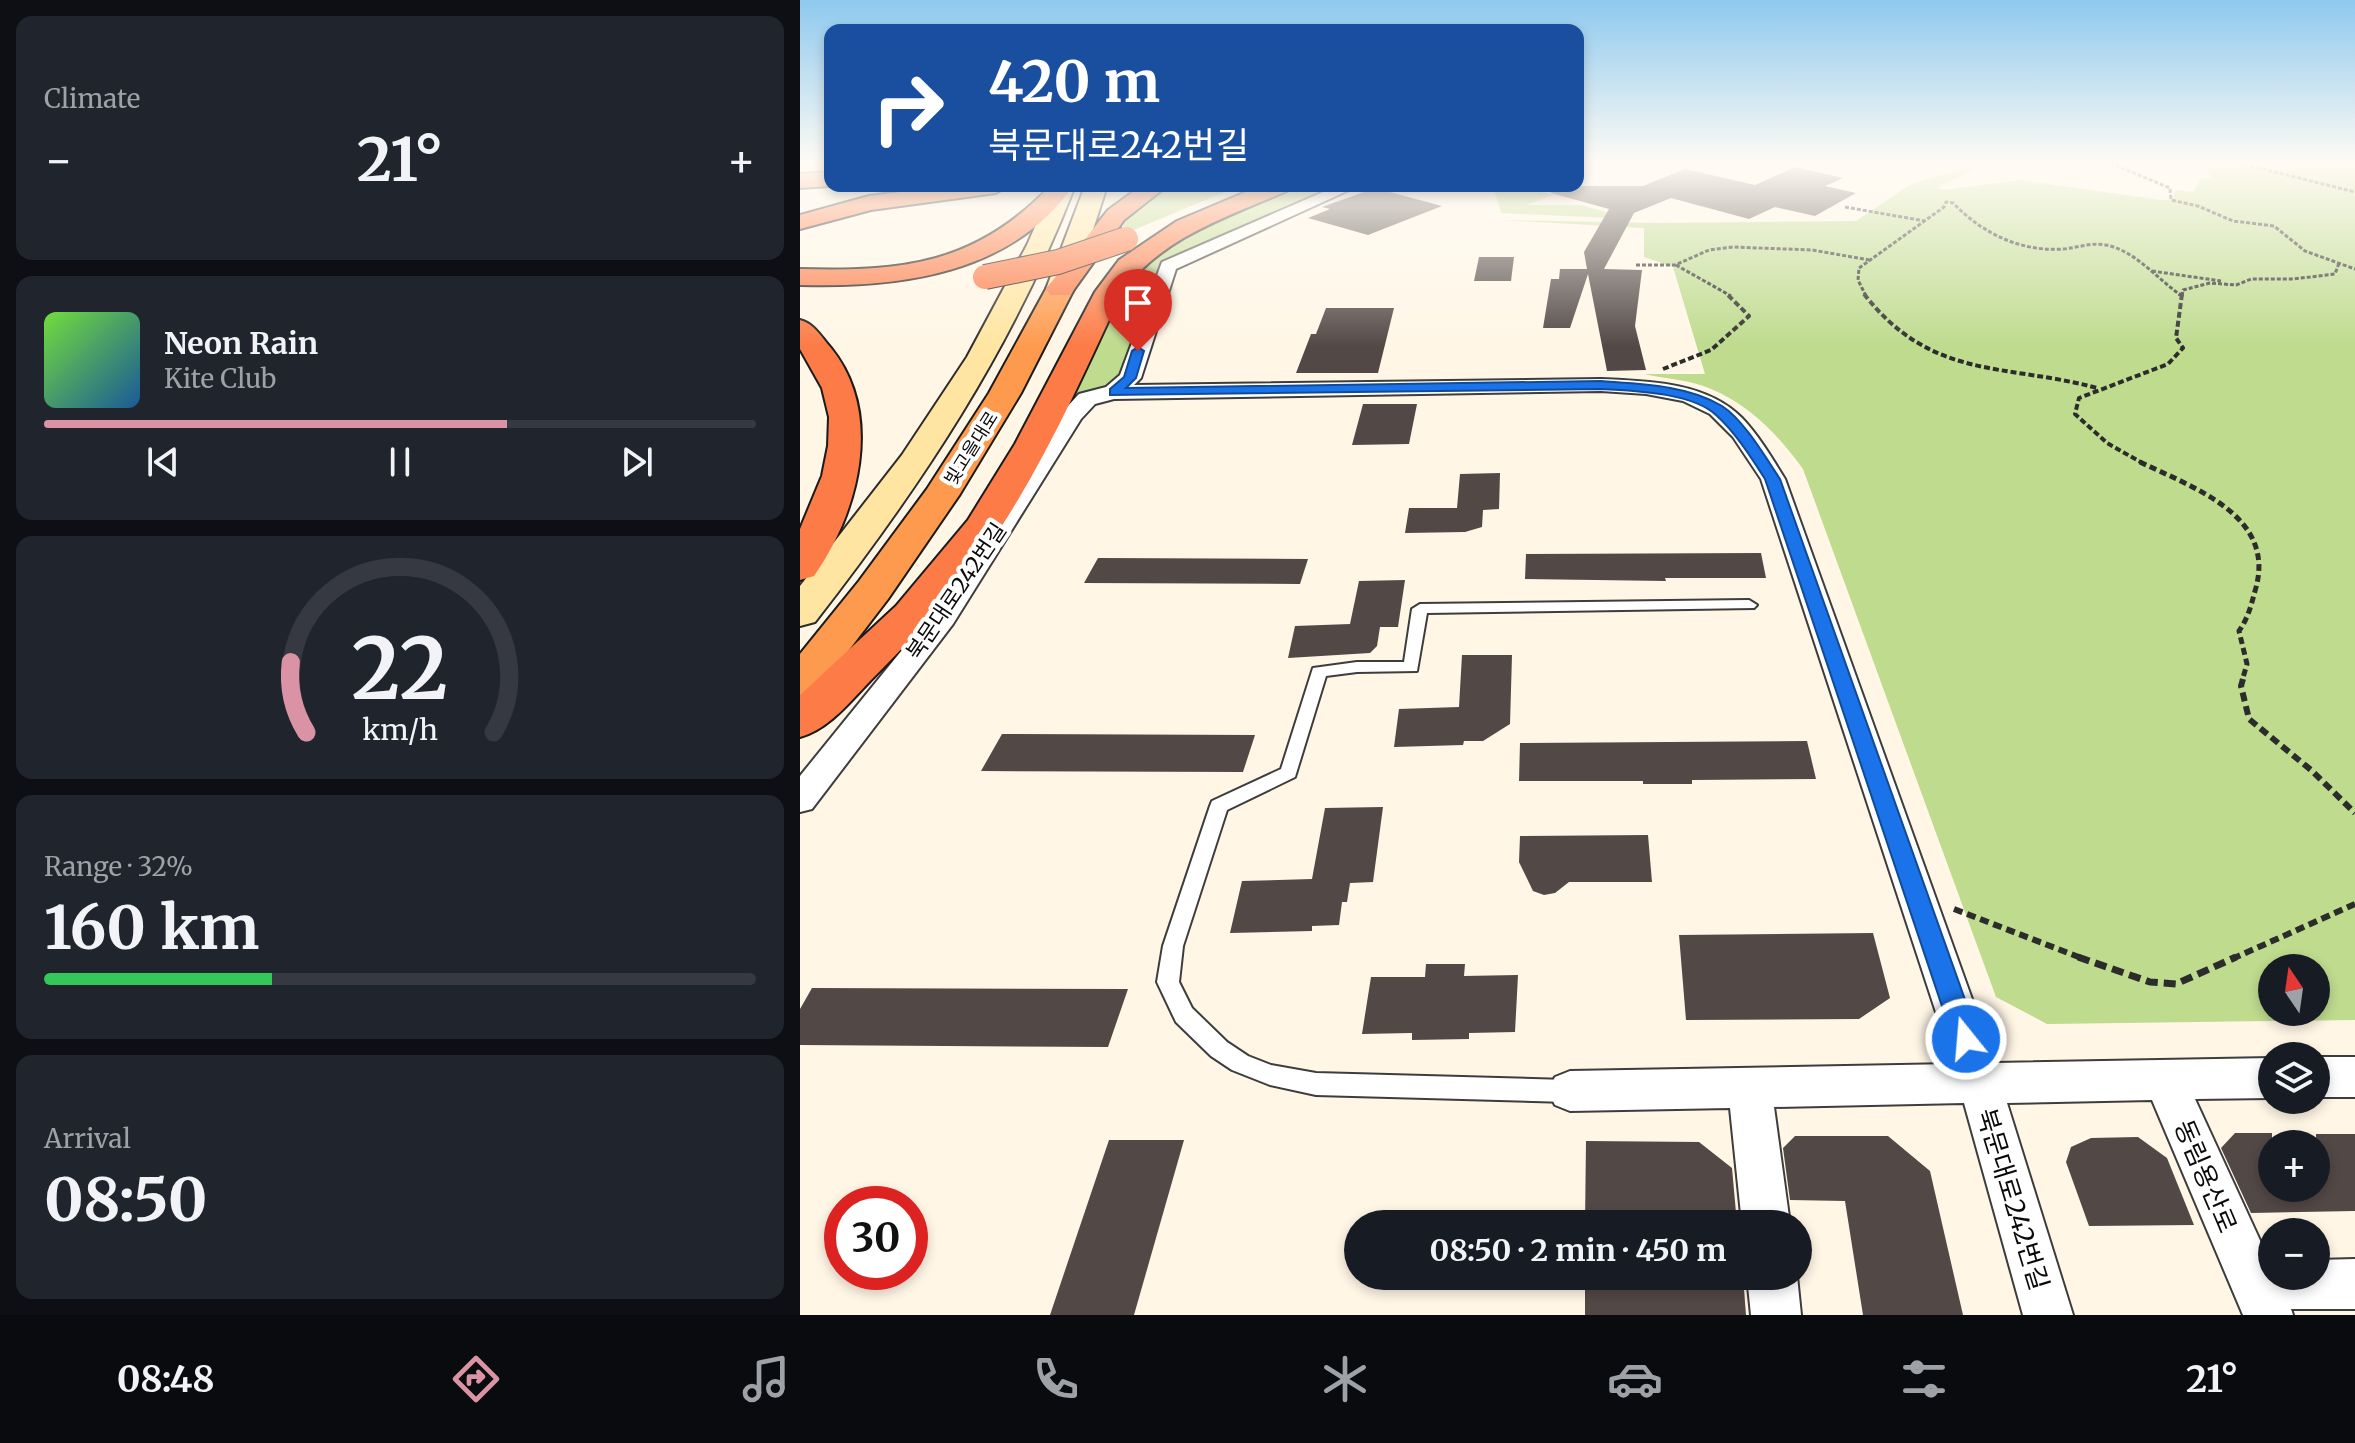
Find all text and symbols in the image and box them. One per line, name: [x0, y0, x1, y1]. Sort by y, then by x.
text: 420 m: [988, 47, 1160, 117]
icon: right: [856, 56, 960, 160]
text: Climate: [44, 82, 140, 115]
text: 21°: [357, 122, 443, 197]
text: 북문대로242번길: [988, 123, 1249, 168]
text: −: [44, 133, 73, 188]
text: +: [727, 133, 756, 188]
pin: [1104, 269, 1172, 351]
icon: arrive: [1116, 281, 1160, 325]
text: Neon Rain: [164, 324, 318, 362]
text: Kite Club: [164, 362, 276, 395]
street label: 빛고을대로: [939, 407, 1003, 489]
icon: previous: [141, 440, 185, 484]
icon: pause: [378, 440, 422, 484]
icon: next: [615, 440, 659, 484]
street label: 북문대로242번길: [900, 517, 1012, 665]
text: 22: [352, 617, 448, 722]
text: km/h: [362, 713, 438, 749]
text: Range · 32%: [44, 850, 193, 883]
text: 160 km: [44, 890, 259, 965]
north arrow: [2258, 954, 2330, 1026]
map controls: [2258, 954, 2330, 1290]
position arrow: [1924, 997, 2008, 1081]
button: layers: [2258, 1042, 2330, 1114]
street label: 북문대로242번길: [1970, 1104, 2056, 1294]
street label: 동림용산로: [2167, 1115, 2245, 1237]
text: Arrival: [44, 1122, 131, 1155]
button: +: [2258, 1130, 2330, 1202]
text: 08:50: [44, 1162, 208, 1237]
speed limit sign: 30: [824, 1186, 928, 1290]
button: −: [2258, 1218, 2330, 1290]
text: 08:50 · 2 min · 450 m: [1430, 1231, 1726, 1269]
icon: directions: [448, 1351, 504, 1407]
icon: music: [738, 1351, 794, 1407]
icon: phone: [1028, 1351, 1084, 1407]
icon: climate: [1317, 1351, 1373, 1407]
icon: car: [1607, 1351, 1663, 1407]
icon: filters: [1896, 1351, 1952, 1407]
text: 08:48: [117, 1357, 215, 1402]
text: 21°: [2186, 1357, 2238, 1402]

